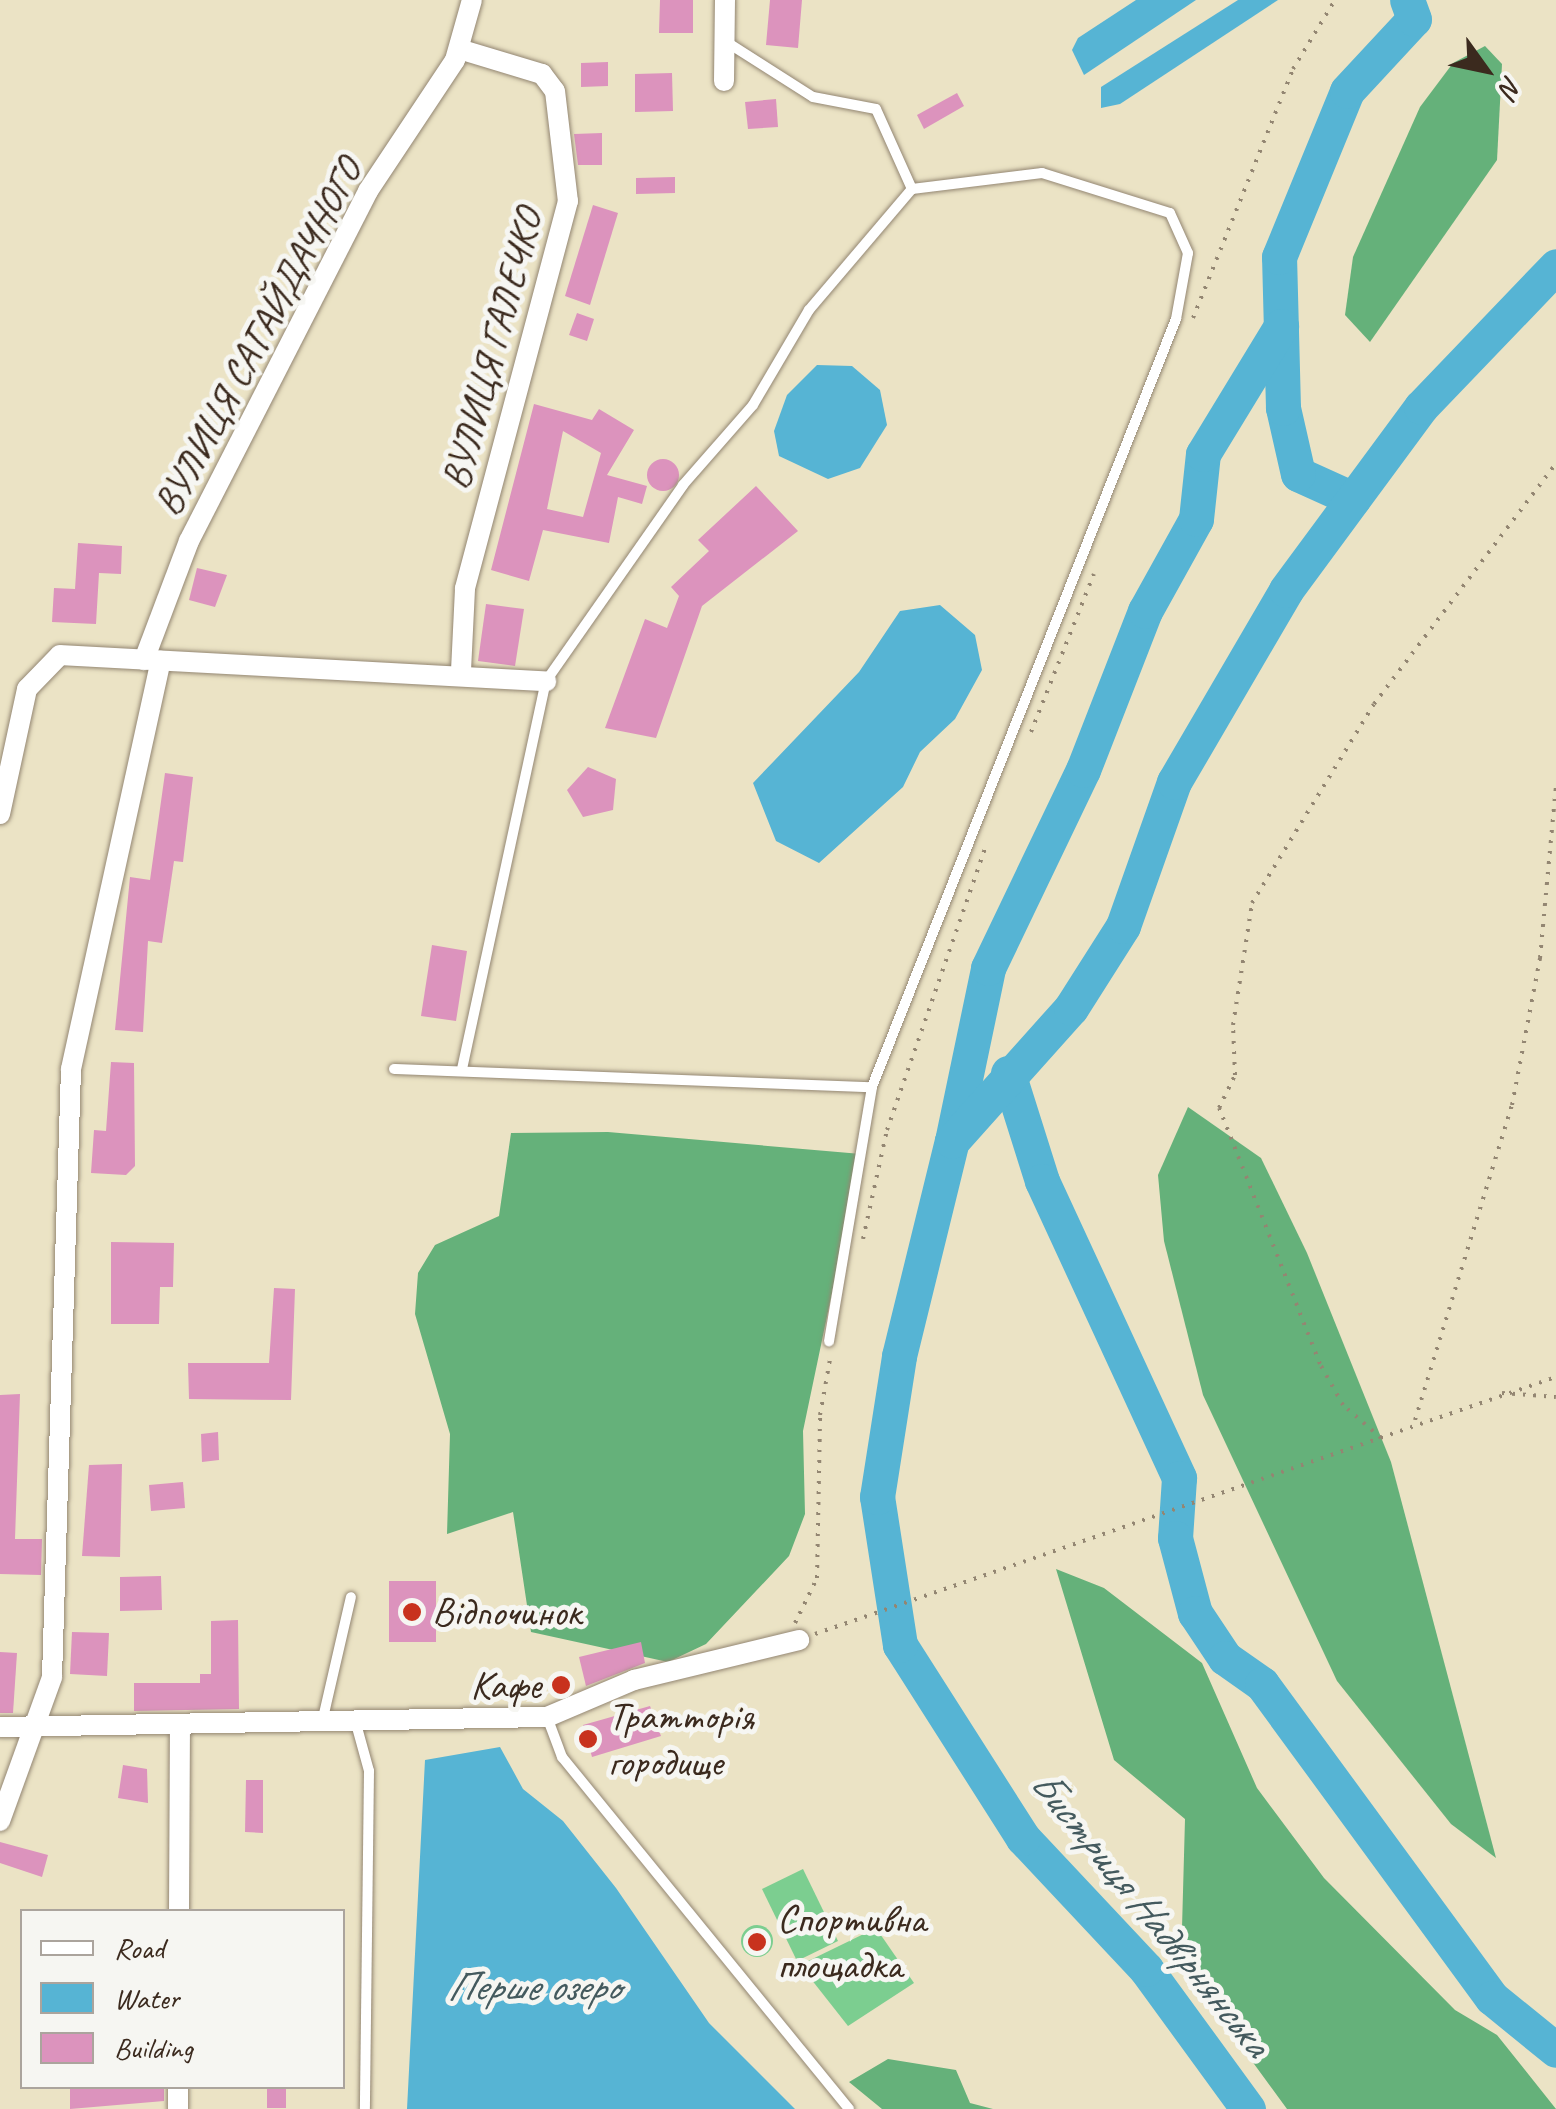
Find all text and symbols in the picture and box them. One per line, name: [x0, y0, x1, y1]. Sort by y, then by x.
north arrow: [1436, 20, 1536, 120]
text: N: [1492, 70, 1531, 103]
street label: ВУЛИЦЯ САГАЙДАЧНОГО: [144, 150, 372, 524]
street label: ВУЛИЦЯ ГАЛЕЧКО: [432, 204, 552, 494]
place label: Відпочинок: [432, 1588, 581, 1636]
marker: Відпочинок: [401, 1601, 423, 1623]
place label: Кафе: [470, 1661, 541, 1709]
marker: Кафе: [550, 1674, 572, 1696]
place label: Тратторія городище: [608, 1692, 754, 1786]
marker: Тратторія городище: [577, 1728, 599, 1750]
water label: Бистриця Надвірнянська: [1019, 1759, 1281, 2067]
place label: Спортивна площадка: [777, 1895, 926, 1989]
legend: [20, 1909, 345, 2089]
text: Road: [114, 1929, 164, 1967]
marker: Спортивна площадка: [746, 1931, 768, 1953]
water label: Перше озеро: [447, 1962, 619, 2012]
text: Water: [114, 1979, 179, 2017]
text: Building: [114, 2029, 193, 2067]

